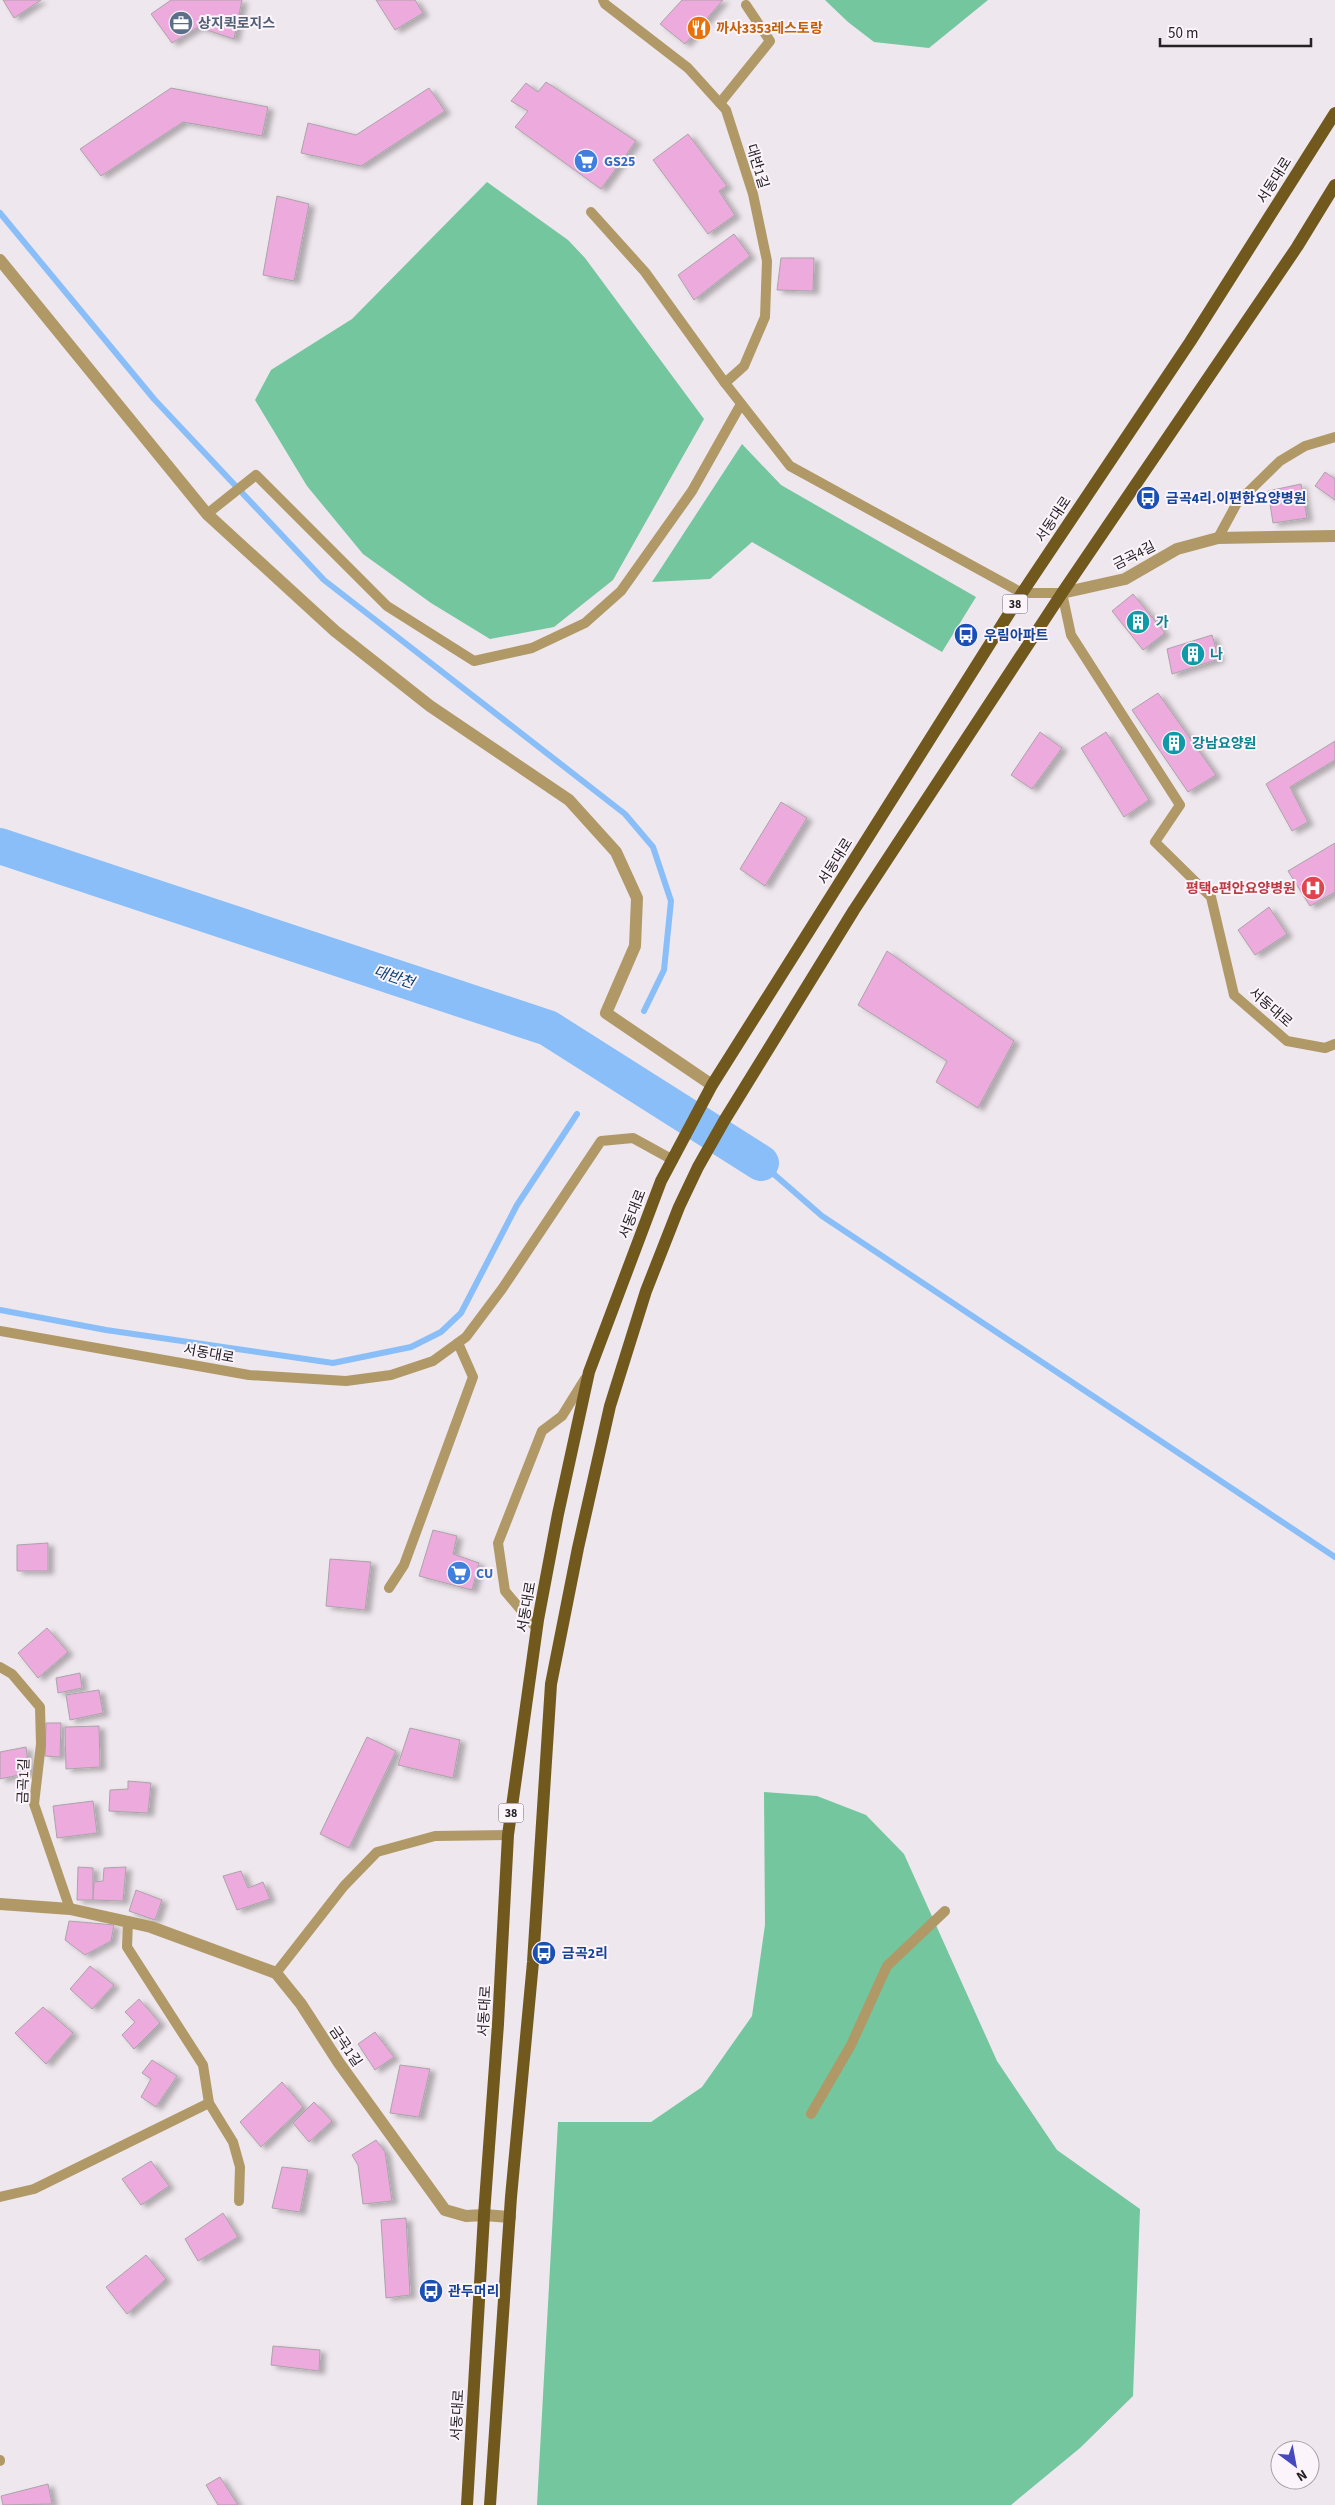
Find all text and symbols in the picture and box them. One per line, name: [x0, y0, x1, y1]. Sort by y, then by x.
office icon: 상지퀵로지스: [168, 10, 194, 36]
place label: 상지퀵로지스: [198, 14, 275, 34]
restaurant icon: 까사3353레스토랑: [686, 15, 712, 41]
scale bar: [1160, 15, 1311, 47]
place label: 까사3353레스토랑: [716, 19, 823, 39]
text: 50 m: [1168, 23, 1198, 44]
street label: 대반1길: [741, 142, 773, 191]
supermarket icon: GS25: [573, 148, 599, 174]
place label: GS25: [604, 152, 636, 172]
street label: 서동대로: [1253, 153, 1297, 208]
bus stop icon: 금곡4리.이편한요양병원: [1135, 485, 1161, 511]
place label: 금곡4리.이편한요양병원: [1166, 489, 1306, 509]
street label: 서동대로: [1031, 493, 1077, 547]
street label: 금곡4길: [1110, 537, 1159, 575]
road number: 38: [1002, 594, 1028, 614]
building icon: 가: [1125, 609, 1151, 635]
place label: 가: [1156, 613, 1169, 633]
bus stop icon: 우림아파트: [953, 622, 979, 648]
place label: 우림아파트: [984, 626, 1049, 646]
building icon: 나: [1180, 641, 1206, 667]
place label: 나: [1210, 645, 1223, 665]
building icon: 강남요양원: [1161, 730, 1187, 756]
place label: 강남요양원: [1192, 734, 1256, 754]
street label: 서동대로: [814, 834, 858, 889]
hospital icon: 평택e편안요양병원: [1300, 875, 1326, 901]
place label: 평택e편안요양병원: [1186, 879, 1296, 899]
water label: 대반천: [371, 961, 419, 995]
street label: 서동대로: [1244, 983, 1296, 1032]
street label: 서동대로: [614, 1187, 652, 1242]
street label: 서동대로: [182, 1340, 236, 1368]
supermarket icon: CU: [446, 1560, 472, 1586]
place label: CU: [476, 1564, 493, 1584]
street label: 서동대로: [513, 1580, 541, 1634]
street label: 금곡1길: [13, 1758, 35, 1804]
road number: 38: [498, 1804, 524, 1822]
bus stop icon: 금곡2리: [531, 1940, 557, 1966]
place label: 금곡2리: [562, 1944, 608, 1964]
street label: 서동대로: [474, 1985, 496, 2037]
street label: 금곡1길: [324, 2022, 366, 2071]
bus stop icon: 관두머리: [418, 2278, 444, 2304]
place label: 관두머리: [448, 2282, 500, 2302]
street label: 서동대로: [447, 2389, 469, 2441]
north arrow: [1270, 2440, 1320, 2490]
text: N: [1292, 2464, 1311, 2486]

